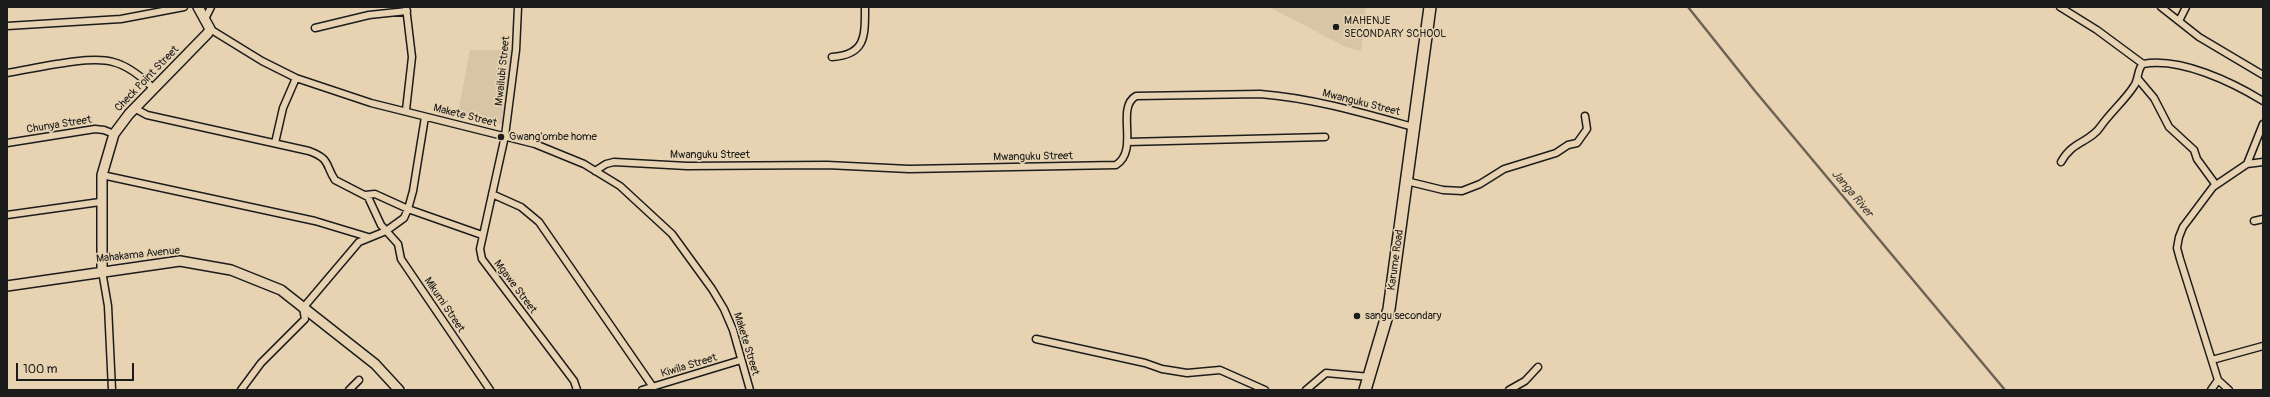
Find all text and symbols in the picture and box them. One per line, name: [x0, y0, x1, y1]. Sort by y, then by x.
place label: MAHENJE SECONDARY SCHOOL: [1344, 14, 1446, 40]
marker: MAHENJE SECONDARY SCHOOL: [1331, 22, 1341, 32]
street label: Mwailubi Street: [493, 35, 513, 107]
street label: Check Point Street: [112, 43, 182, 115]
street label: Mwanguku Street: [1321, 87, 1401, 119]
street label: Makete Street: [432, 102, 498, 130]
street label: Chunya Street: [26, 113, 92, 137]
place label: Gwang'ombe home: [509, 130, 597, 144]
marker: Gwang'ombe home: [496, 132, 506, 142]
street label: Mwanguku Street: [670, 148, 750, 162]
street label: Mwanguku Street: [993, 150, 1073, 164]
water label: Janga River: [1828, 168, 1876, 220]
street label: Karume Road: [1385, 229, 1407, 291]
street label: Mahakama Avenue: [95, 244, 181, 266]
street label: Mgawe Street: [491, 258, 539, 316]
street label: Mikumi Street: [421, 275, 467, 335]
place label: sangu secondary: [1365, 309, 1441, 323]
street label: Makete Street: [730, 311, 762, 377]
marker: sangu secondary: [1352, 311, 1362, 321]
street label: Kiwila Street: [659, 351, 719, 381]
scale bar: [18, 355, 136, 381]
text: 100 m: [23, 362, 57, 377]

